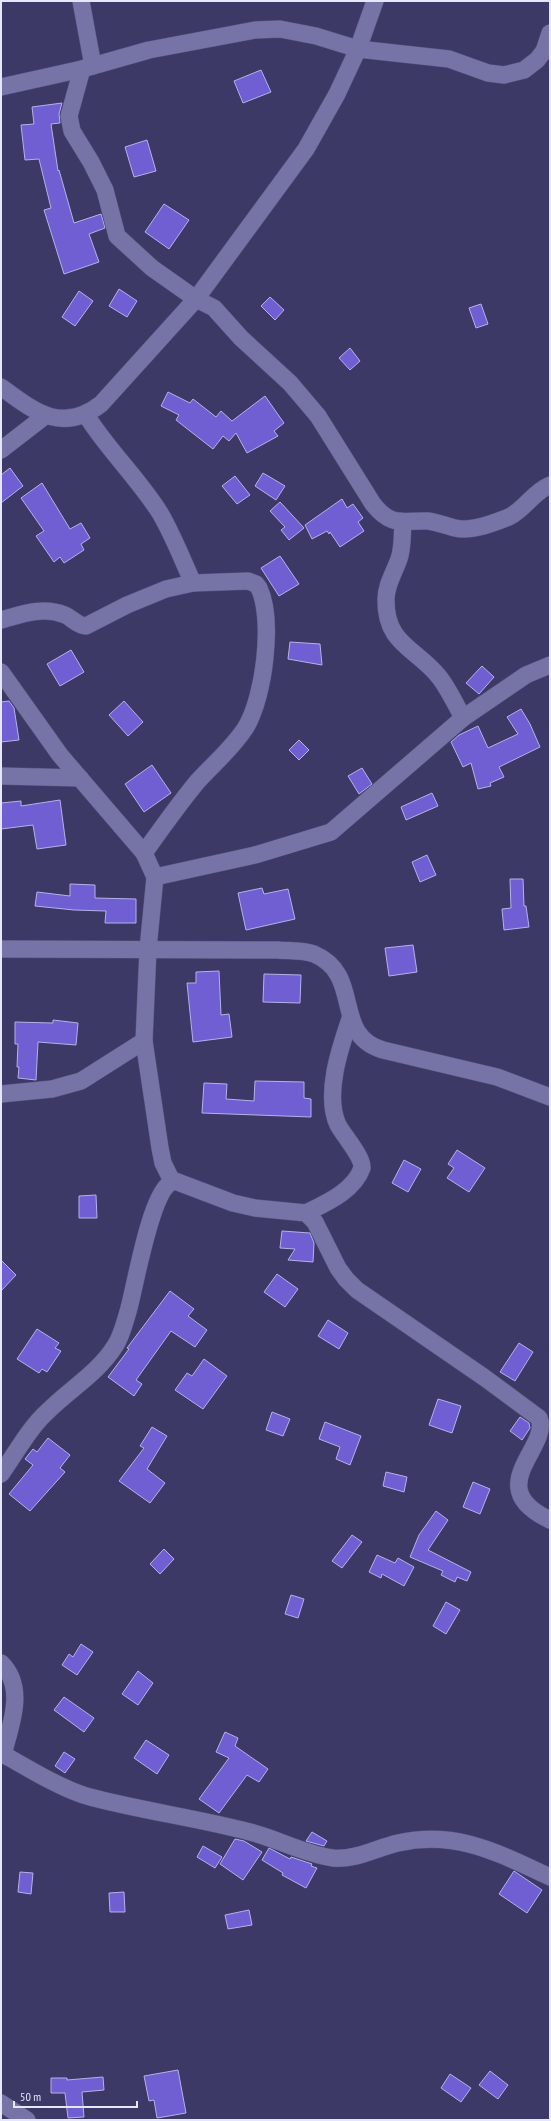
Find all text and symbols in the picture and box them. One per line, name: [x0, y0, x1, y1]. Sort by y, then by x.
scale bar: [14, 2083, 137, 2109]
text: 50 m: [20, 2089, 41, 2104]

